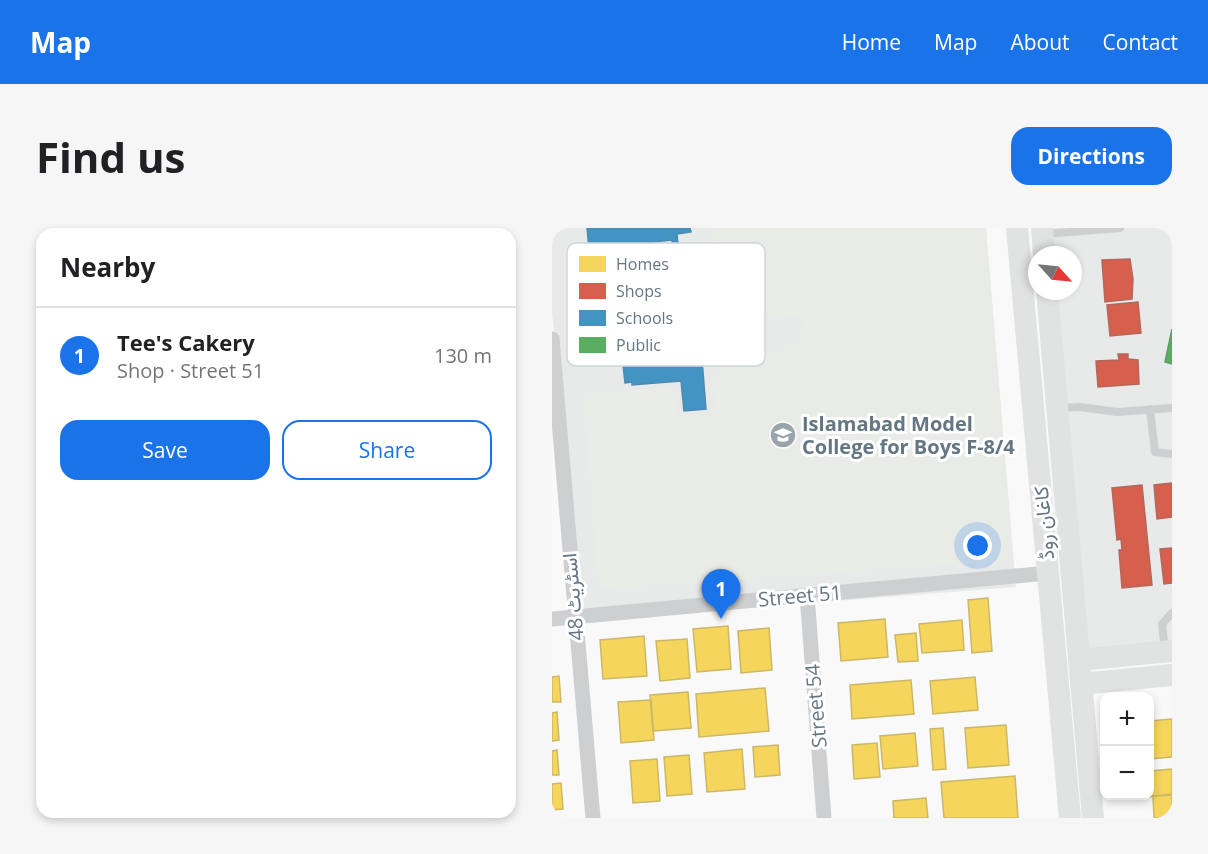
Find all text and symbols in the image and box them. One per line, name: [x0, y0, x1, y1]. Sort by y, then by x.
text: Map: [30, 23, 91, 61]
text: Home: [842, 28, 901, 56]
text: Map: [934, 28, 977, 56]
text: About: [1010, 28, 1070, 56]
text: Contact: [1103, 28, 1178, 56]
button: Directions: [1011, 127, 1172, 185]
text: Find us: [36, 128, 185, 185]
legend: [567, 243, 765, 366]
north arrow: [1028, 246, 1082, 300]
text: Nearby: [60, 249, 155, 285]
text: Homes: [616, 253, 669, 275]
text: Shops: [616, 280, 662, 302]
text: Schools: [616, 307, 673, 329]
text: Tee's Cakery: [117, 327, 255, 357]
text: Public: [616, 334, 661, 356]
text: 1: [74, 342, 85, 369]
text: 130 m: [434, 342, 492, 369]
text: Shop · Street 51: [117, 357, 264, 384]
place label: Islamabad Model College for Boys F-8/4: [802, 410, 1015, 460]
button: Save: [60, 420, 270, 480]
button: Share: [282, 420, 492, 480]
school or university icon: Islamabad Model College for Boys F-8/4: [768, 420, 798, 450]
street label: کاغان روڈ: [1027, 485, 1060, 561]
your location: [963, 531, 992, 560]
street label: اسٹریٹ 48: [555, 552, 590, 642]
pin: 1: [702, 570, 740, 619]
street label: Street 51: [757, 578, 843, 613]
street label: Street 54: [798, 663, 833, 749]
map controls: [1100, 692, 1154, 800]
button: +: [1100, 692, 1154, 746]
button: −: [1100, 746, 1154, 800]

